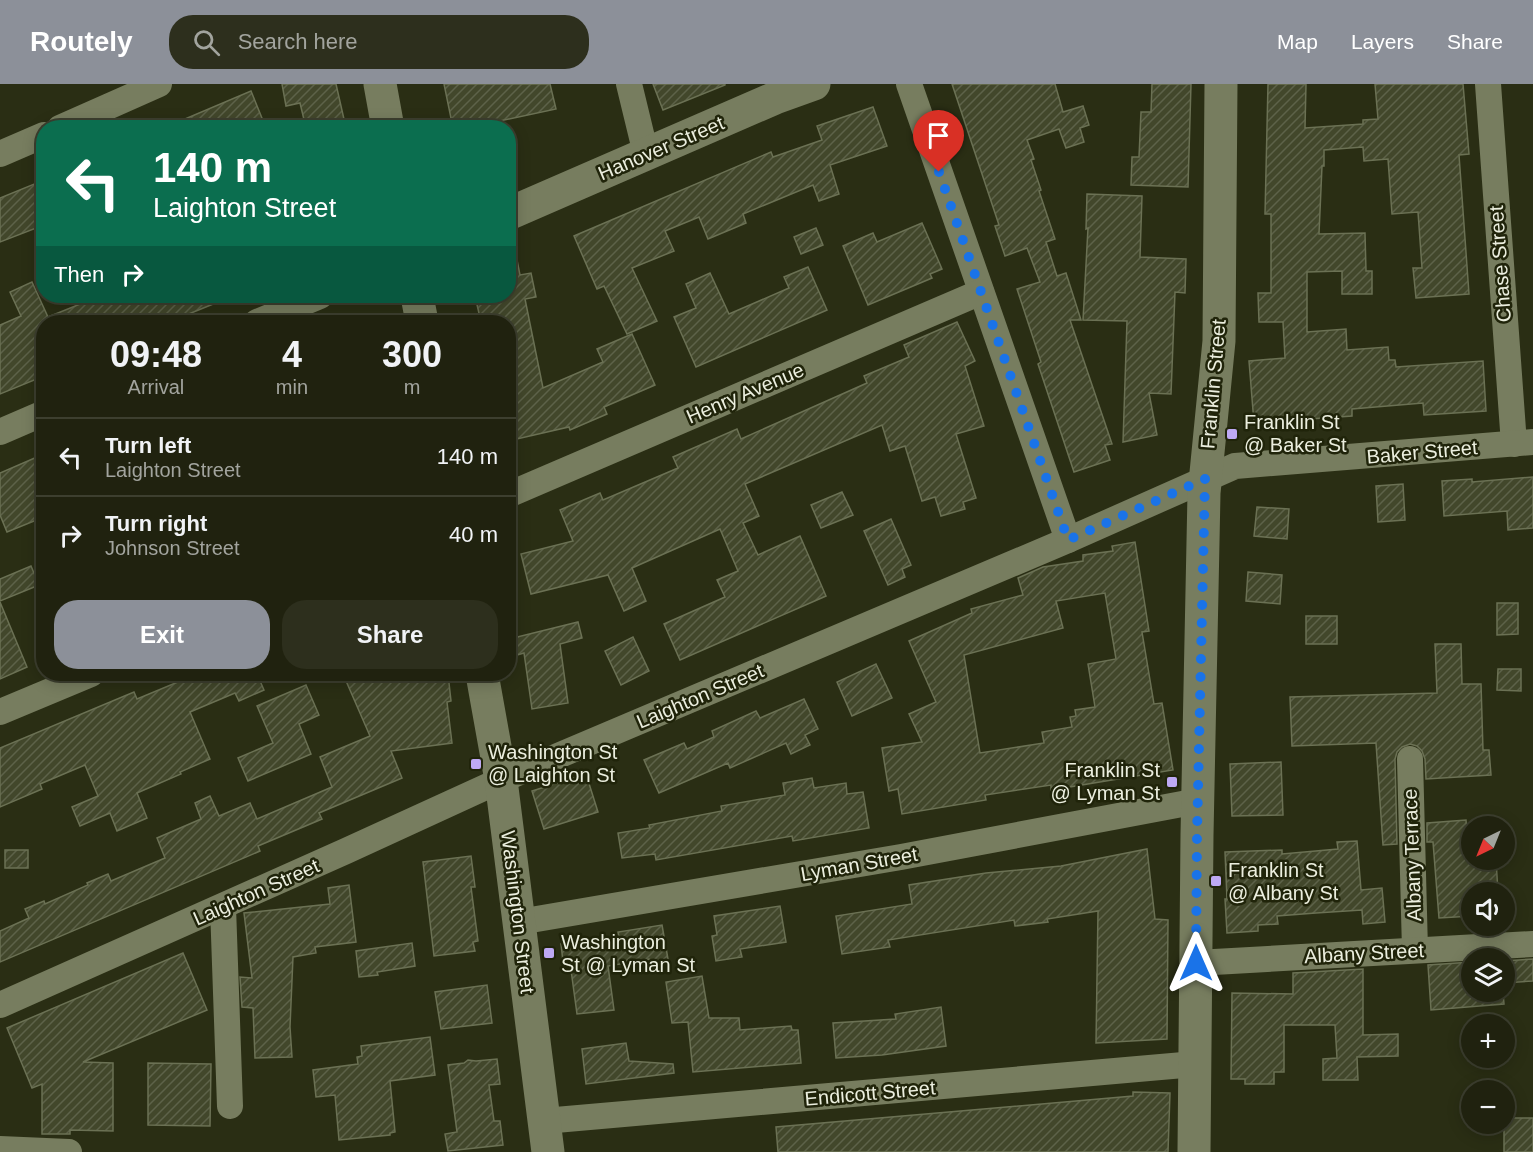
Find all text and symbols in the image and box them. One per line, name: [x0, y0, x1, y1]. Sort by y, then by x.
search box: [169, 15, 589, 69]
text: Routely: [30, 26, 133, 57]
icon: search: [190, 26, 223, 59]
text: Search here: [238, 29, 358, 54]
text: Map: [1277, 30, 1318, 53]
text: Layers: [1351, 30, 1414, 53]
text: Share: [1447, 30, 1503, 53]
pin: [913, 110, 964, 172]
street label: Hanover Street: [595, 111, 728, 184]
icon: arrive: [922, 119, 955, 152]
icon: left: [54, 144, 132, 222]
text: 140 m: [153, 144, 272, 191]
text: Laighton Street: [153, 193, 336, 223]
street label: Chase Street: [1485, 205, 1515, 323]
icon: right: [116, 258, 149, 291]
text: Then: [54, 262, 104, 287]
street label: Franklin Street: [1196, 318, 1230, 450]
text: 09:48: [110, 334, 202, 375]
text: 4: [282, 334, 302, 375]
text: 300: [382, 334, 442, 375]
street label: Henry Avenue: [683, 358, 807, 428]
text: Arrival: [128, 376, 184, 398]
text: min: [276, 376, 308, 398]
text: m: [404, 376, 420, 398]
place label: Franklin St @ Baker St: [1244, 411, 1347, 456]
marker: Franklin St @ Baker St: [1225, 427, 1239, 441]
text: Turn left: [105, 433, 191, 458]
street label: Baker Street: [1366, 436, 1479, 468]
icon: left: [54, 441, 87, 474]
text: 140 m: [437, 444, 498, 469]
text: Laighton Street: [105, 459, 241, 481]
text: Turn right: [105, 511, 207, 536]
icon: right: [54, 519, 87, 552]
text: 40 m: [449, 522, 498, 547]
text: Johnson Street: [105, 537, 240, 559]
button: Exit: [54, 600, 270, 669]
button: Share: [282, 600, 498, 669]
street label: Laighton Street: [633, 659, 767, 733]
place label: Washington St @ Laighton St: [488, 741, 618, 786]
marker: Washington St @ Laighton St: [469, 757, 483, 771]
place label: Franklin St @ Lyman St: [1050, 759, 1160, 804]
marker: Franklin St @ Lyman St: [1165, 775, 1179, 789]
street label: Albany Terrace: [1399, 788, 1425, 922]
north arrow: [1461, 816, 1515, 870]
map controls: [1461, 816, 1515, 1134]
street label: Washington Street: [497, 829, 539, 995]
street label: Lyman Street: [799, 843, 920, 885]
street label: Laighton Street: [190, 854, 323, 930]
place label: Franklin St @ Albany St: [1228, 859, 1339, 904]
marker: Franklin St @ Albany St: [1209, 874, 1223, 888]
button: sound: [1461, 882, 1515, 936]
place label: Washington St @ Lyman St: [561, 931, 695, 976]
position arrow: [1164, 931, 1228, 995]
street label: Albany Street: [1303, 939, 1425, 967]
marker: Washington St @ Lyman St: [542, 946, 556, 960]
button: layers: [1461, 948, 1515, 1002]
button: +: [1461, 1014, 1515, 1068]
street label: Endicott Street: [804, 1076, 937, 1110]
button: −: [1461, 1080, 1515, 1134]

